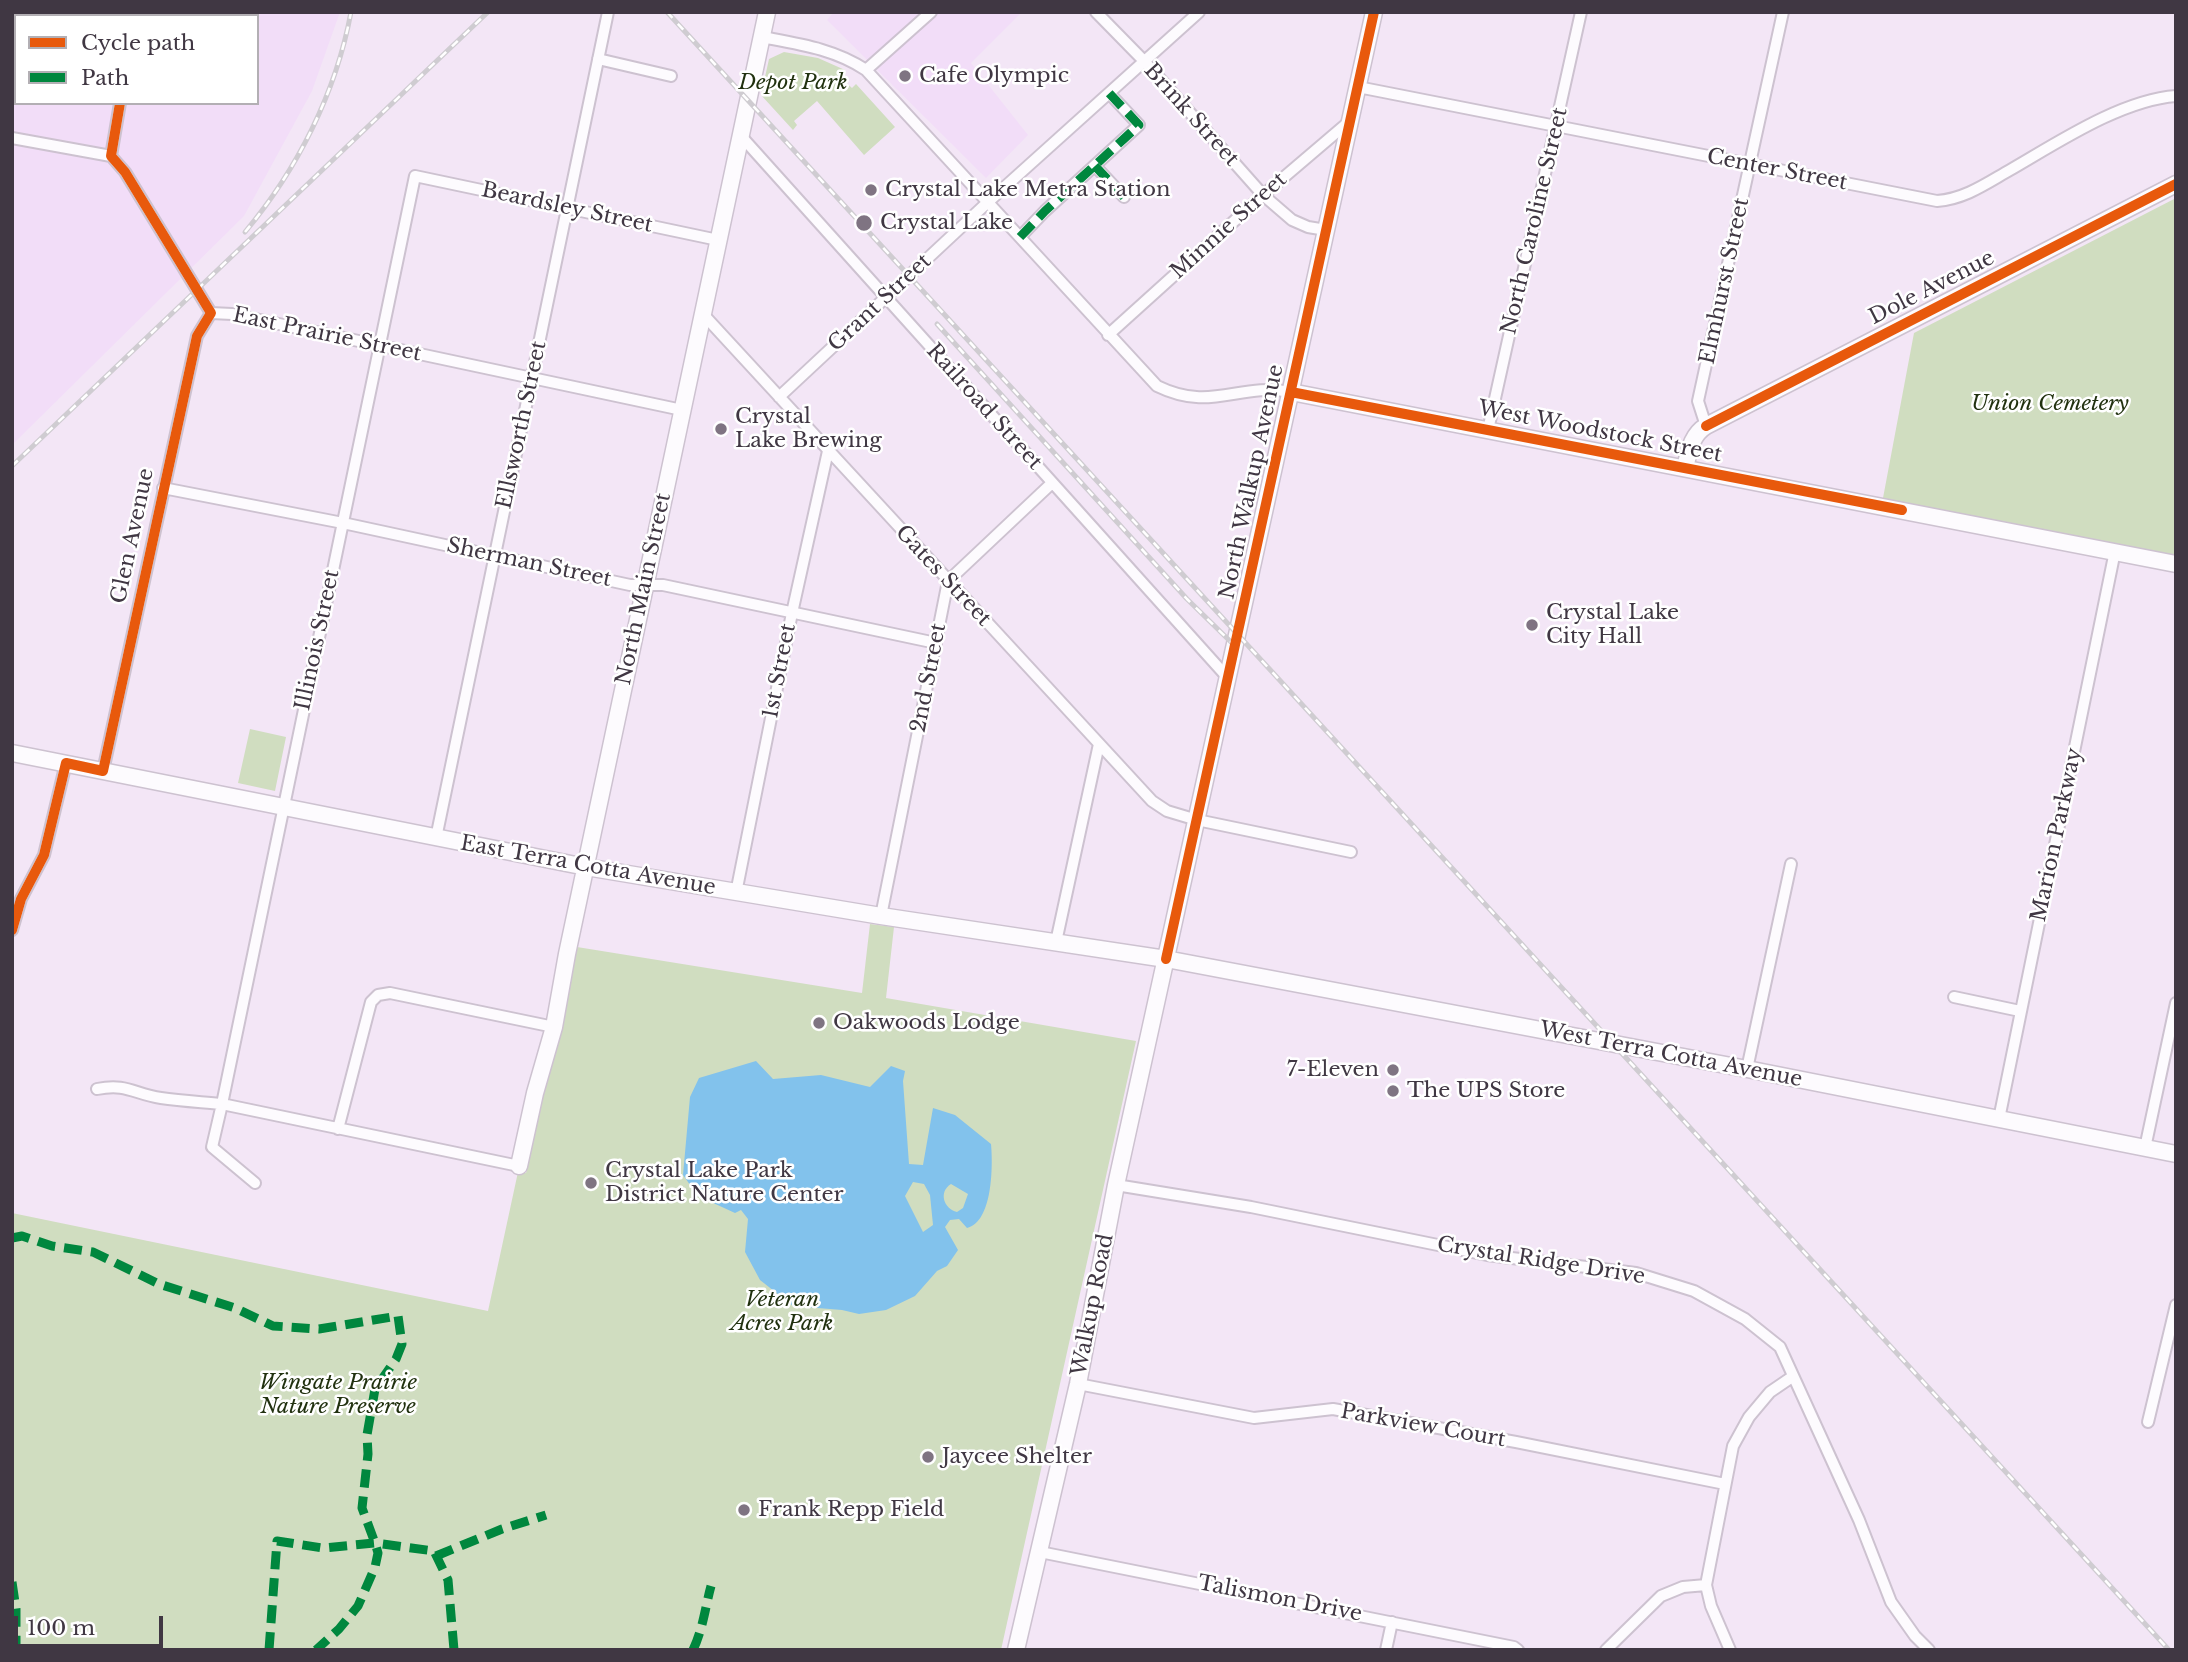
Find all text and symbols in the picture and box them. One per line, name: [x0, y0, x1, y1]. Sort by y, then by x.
legend: [14, 14, 259, 105]
text: Cycle path: [81, 30, 195, 56]
street label: Brink Street: [1138, 58, 1244, 172]
place label: Cafe Olympic: [919, 63, 1069, 89]
text: Path: [81, 65, 129, 91]
marker: Cafe Olympic: [897, 68, 913, 84]
park label: Depot Park: [739, 70, 847, 96]
street label: North Caroline Street: [1497, 105, 1573, 337]
street label: Center Street: [1705, 144, 1849, 196]
street label: Minnie Street: [1166, 167, 1292, 285]
place label: Crystal Lake Metra Station: [885, 177, 1170, 203]
street label: Beardsley Street: [479, 178, 655, 238]
marker: Crystal Lake Metra Station: [863, 182, 879, 198]
street label: Elmhurst Street: [1695, 195, 1755, 367]
place label: Crystal Lake: [880, 210, 1013, 236]
marker: Crystal Lake: [854, 213, 874, 233]
street label: Dole Avenue: [1865, 246, 1999, 330]
street label: Grant Street: [823, 249, 937, 357]
street label: East Prairie Street: [230, 303, 424, 367]
street label: Ellsworth Street: [492, 339, 552, 511]
street label: Railroad Street: [921, 339, 1047, 475]
street label: North Walkup Avenue: [1215, 362, 1289, 602]
park label: Union Cemetery: [1971, 391, 2129, 417]
street label: West Woodstock Street: [1476, 396, 1724, 468]
place label: Crystal Lake Brewing: [735, 404, 882, 454]
marker: Crystal Lake Brewing: [713, 421, 729, 437]
street label: Glen Avenue: [106, 466, 160, 606]
street label: North Main Street: [611, 491, 677, 687]
street label: Gates Street: [890, 520, 996, 632]
street label: Sherman Street: [444, 533, 614, 593]
street label: Illinois Street: [291, 567, 345, 713]
place label: Crystal Lake City Hall: [1546, 600, 1679, 650]
marker: Crystal Lake City Hall: [1524, 617, 1540, 633]
street label: 1st Street: [758, 621, 802, 721]
street label: 2nd Street: [906, 621, 952, 735]
street label: Marion Parkway: [2026, 746, 2088, 924]
street label: East Terra Cotta Avenue: [458, 831, 718, 901]
place label: Oakwoods Lodge: [833, 1010, 1020, 1036]
marker: Oakwoods Lodge: [811, 1015, 827, 1031]
street label: West Terra Cotta Avenue: [1538, 1017, 1804, 1093]
place label: 7-Eleven: [1287, 1057, 1379, 1083]
marker: 7-Eleven: [1385, 1062, 1401, 1078]
place label: The UPS Store: [1407, 1078, 1565, 1104]
marker: The UPS Store: [1385, 1083, 1401, 1099]
place label: Crystal Lake Park District Nature Center: [605, 1158, 844, 1208]
marker: Crystal Lake Park District Nature Center: [583, 1175, 599, 1191]
street label: Walkup Road: [1067, 1232, 1119, 1378]
street label: Crystal Ridge Drive: [1435, 1232, 1647, 1290]
park label: Veteran Acres Park: [731, 1287, 833, 1337]
park label: Wingate Prairie Nature Preserve: [259, 1370, 417, 1420]
street label: Parkview Court: [1339, 1399, 1507, 1453]
place label: Jaycee Shelter: [942, 1444, 1092, 1470]
marker: Jaycee Shelter: [920, 1449, 936, 1465]
place label: Frank Repp Field: [758, 1497, 944, 1523]
marker: Frank Repp Field: [736, 1502, 752, 1518]
street label: Talismon Drive: [1196, 1571, 1364, 1627]
scale bar: [18, 1602, 166, 1646]
text: 100 m: [27, 1615, 95, 1641]

